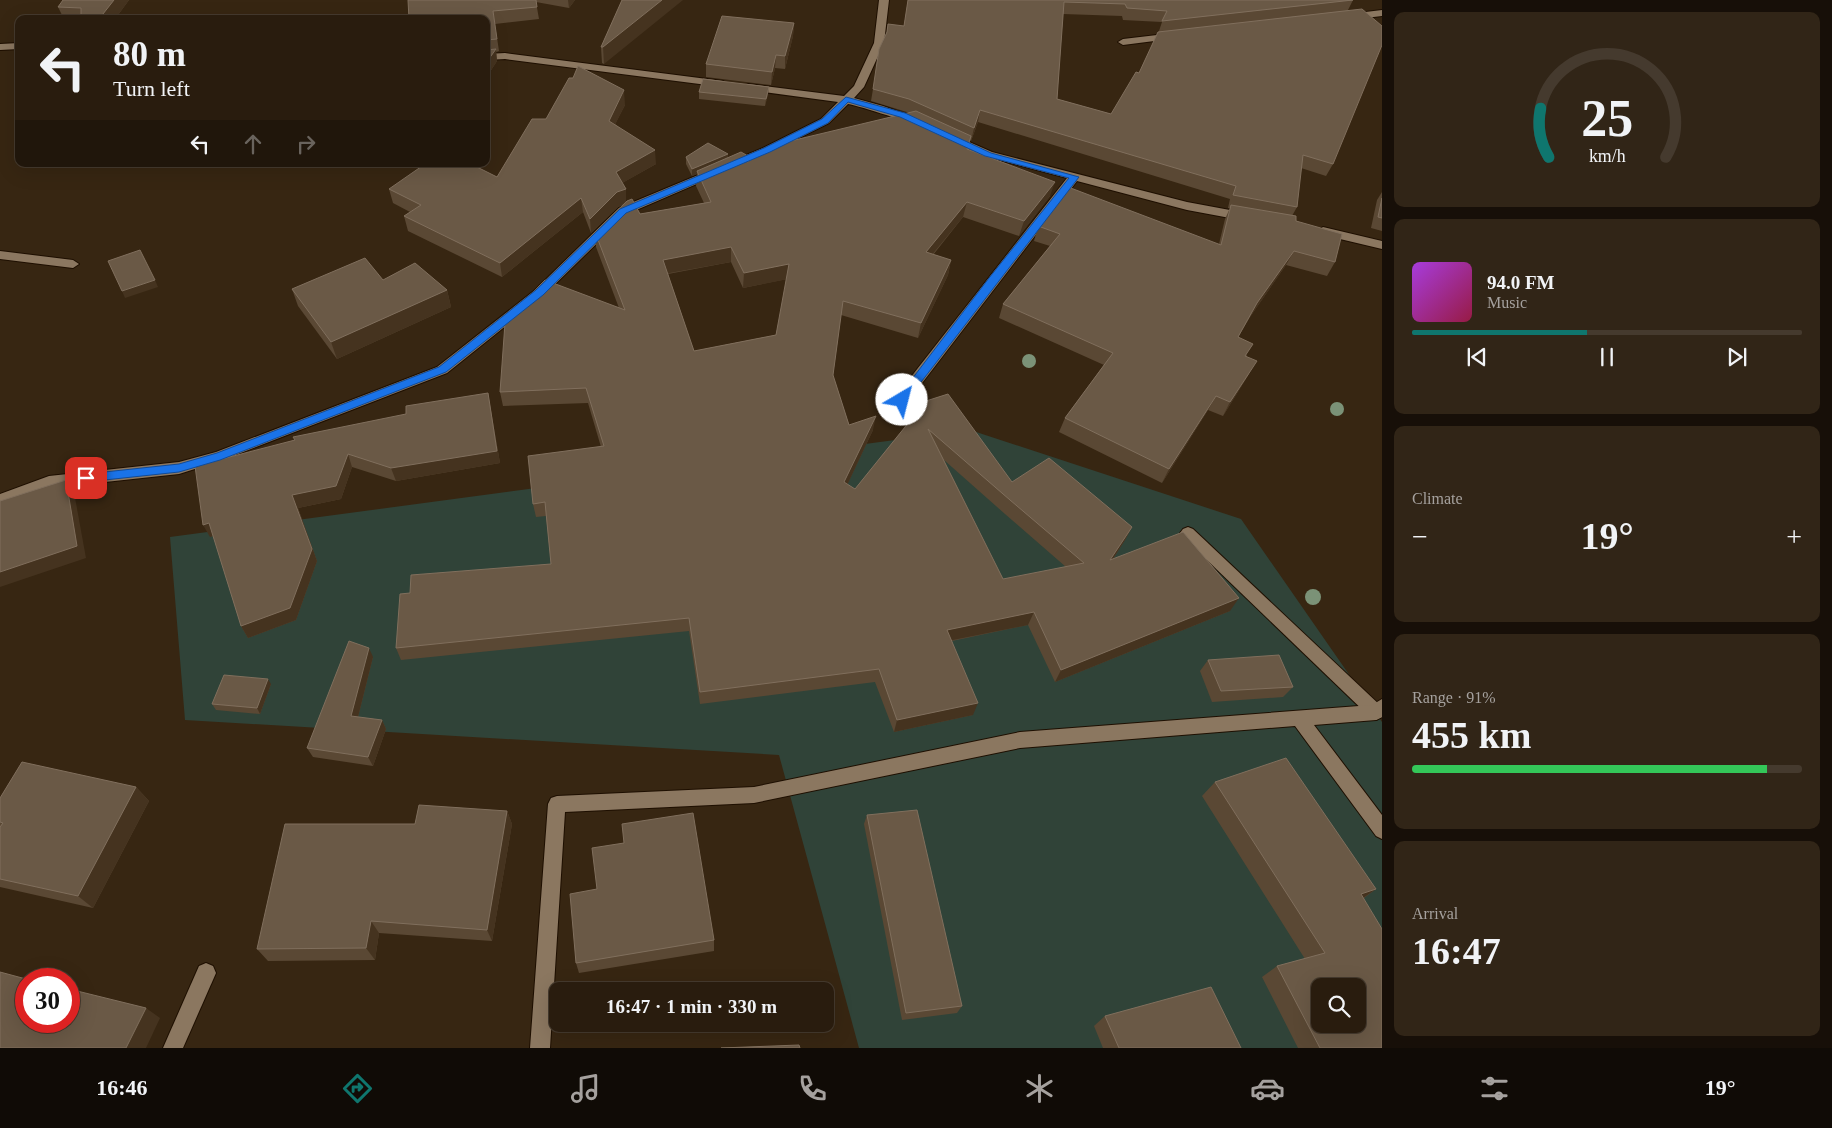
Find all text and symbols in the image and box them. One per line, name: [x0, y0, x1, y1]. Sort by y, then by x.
icon: left: [30, 35, 95, 100]
text: 80 m: [113, 35, 186, 74]
text: Turn left: [113, 76, 190, 101]
text: 25: [1581, 90, 1633, 147]
icon: left: [186, 130, 214, 158]
icon: ahead: [239, 130, 267, 158]
icon: right: [292, 130, 320, 158]
text: km/h: [1589, 146, 1625, 166]
text: 94.0 FM: [1487, 272, 1555, 293]
text: Music: [1487, 294, 1527, 311]
icon: previous: [1463, 343, 1491, 371]
icon: pause: [1593, 343, 1621, 371]
icon: next: [1723, 343, 1751, 371]
position arrow: [875, 373, 927, 425]
pin: [65, 457, 107, 499]
icon: arrive: [72, 464, 100, 492]
text: Climate: [1412, 490, 1463, 507]
text: 19°: [1580, 515, 1634, 557]
text: −: [1412, 521, 1428, 552]
text: +: [1786, 521, 1802, 552]
text: Range · 91%: [1412, 689, 1496, 706]
text: 455 km: [1412, 714, 1531, 756]
text: Arrival: [1412, 905, 1458, 922]
text: 16:47: [1412, 930, 1501, 972]
speed limit sign: 30: [15, 968, 80, 1033]
map controls: [1311, 978, 1366, 1033]
button: search: [1311, 978, 1366, 1033]
text: 16:47 · 1 min · 330 m: [606, 996, 777, 1017]
icon: directions: [340, 1071, 375, 1106]
icon: music: [568, 1071, 603, 1106]
icon: phone: [795, 1071, 830, 1106]
icon: climate: [1022, 1071, 1057, 1106]
icon: car: [1250, 1071, 1285, 1106]
icon: filters: [1477, 1071, 1512, 1106]
text: 16:46: [96, 1075, 148, 1100]
text: 19°: [1705, 1075, 1736, 1100]

